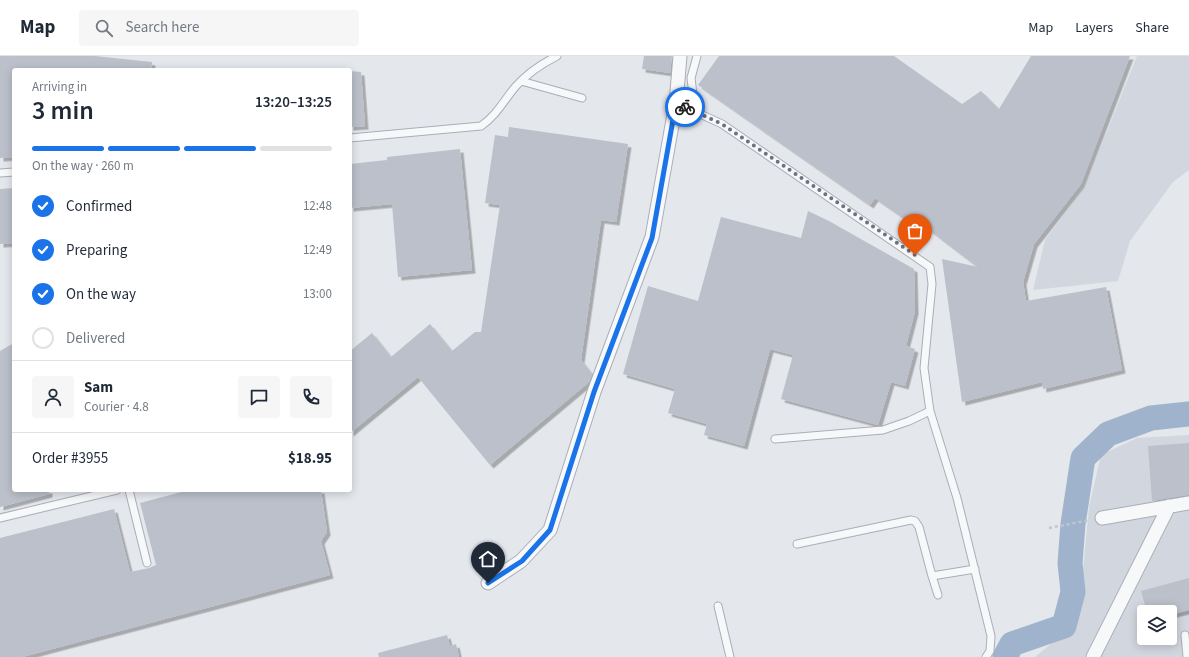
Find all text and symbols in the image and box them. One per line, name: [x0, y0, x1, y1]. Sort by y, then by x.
search box: [79, 10, 359, 46]
text: Map: [20, 14, 55, 41]
icon: search: [93, 17, 115, 39]
text: Search here: [125, 17, 199, 38]
text: Map: [1028, 18, 1053, 38]
text: Layers: [1075, 18, 1113, 38]
text: Share: [1135, 18, 1169, 38]
text: Arriving in: [32, 78, 87, 96]
courier: [665, 87, 705, 127]
text: 3 min: [32, 92, 94, 129]
text: 13:20–13:25: [255, 92, 332, 113]
icon: bike: [674, 96, 696, 118]
text: On the way · 260 m: [32, 157, 134, 175]
icon: check: [32, 195, 54, 217]
text: Confirmed: [66, 196, 132, 217]
text: 12:48: [303, 197, 332, 215]
pin: [898, 214, 932, 255]
icon: bag: [904, 220, 926, 242]
icon: check: [32, 239, 54, 261]
text: Preparing: [66, 240, 127, 261]
text: 12:49: [303, 241, 332, 259]
icon: check: [32, 283, 54, 305]
text: On the way: [66, 284, 136, 305]
text: 13:00: [303, 285, 332, 303]
text: Delivered: [66, 328, 125, 349]
button: person: [32, 376, 74, 418]
button: chat: [238, 376, 280, 418]
button: phone: [290, 376, 332, 418]
text: Sam: [84, 377, 113, 398]
text: Courier · 4.8: [84, 398, 149, 416]
text: Order #3955: [32, 448, 108, 469]
text: $18.95: [288, 448, 332, 469]
pin: [471, 542, 505, 583]
icon: home: [477, 548, 499, 570]
map controls: [1137, 605, 1177, 645]
button: layers: [1137, 605, 1177, 645]

